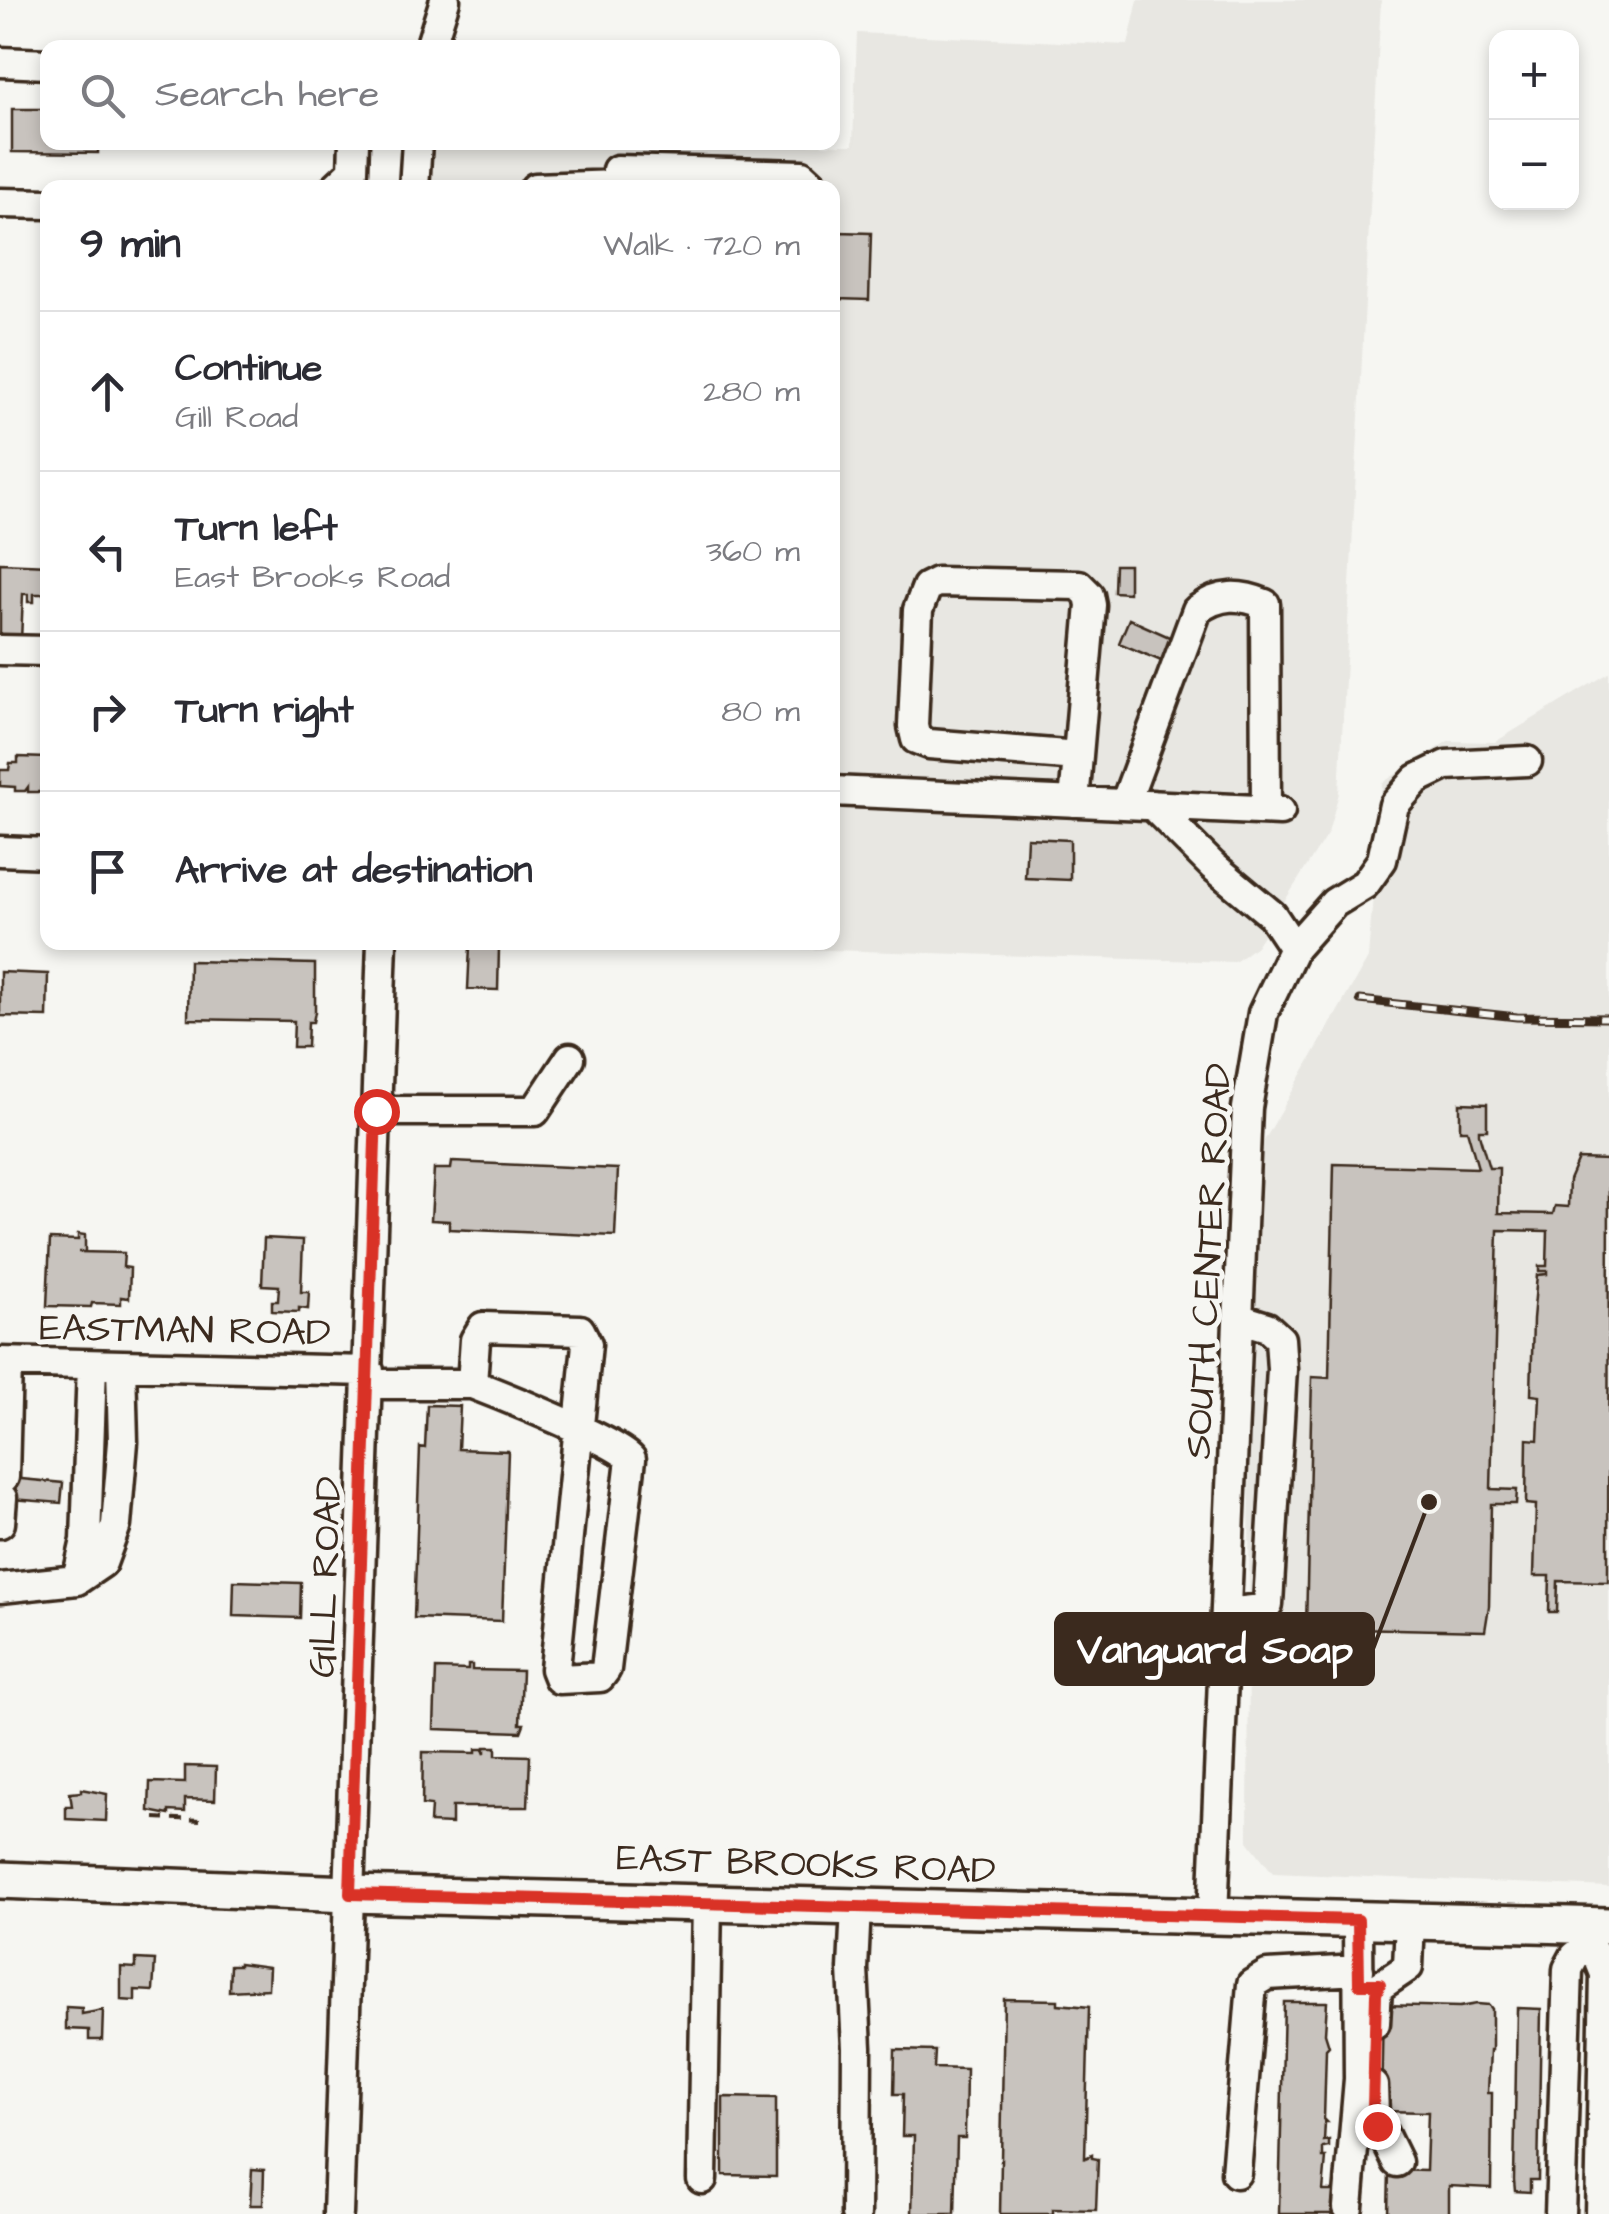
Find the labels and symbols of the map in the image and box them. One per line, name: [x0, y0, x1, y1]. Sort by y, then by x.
street label: SOUTH CENTER ROAD: [1173, 1062, 1245, 1460]
route start: [354, 1089, 400, 1135]
street label: EASTMAN ROAD: [39, 1302, 331, 1360]
street label: GILL ROAD: [296, 1476, 355, 1679]
callout: Vanguard Soap: [1056, 1614, 1373, 1684]
text: Vanguard Soap: [1076, 1624, 1353, 1680]
street label: EAST BROOKS ROAD: [615, 1832, 996, 1898]
route end: [1355, 2104, 1401, 2150]

